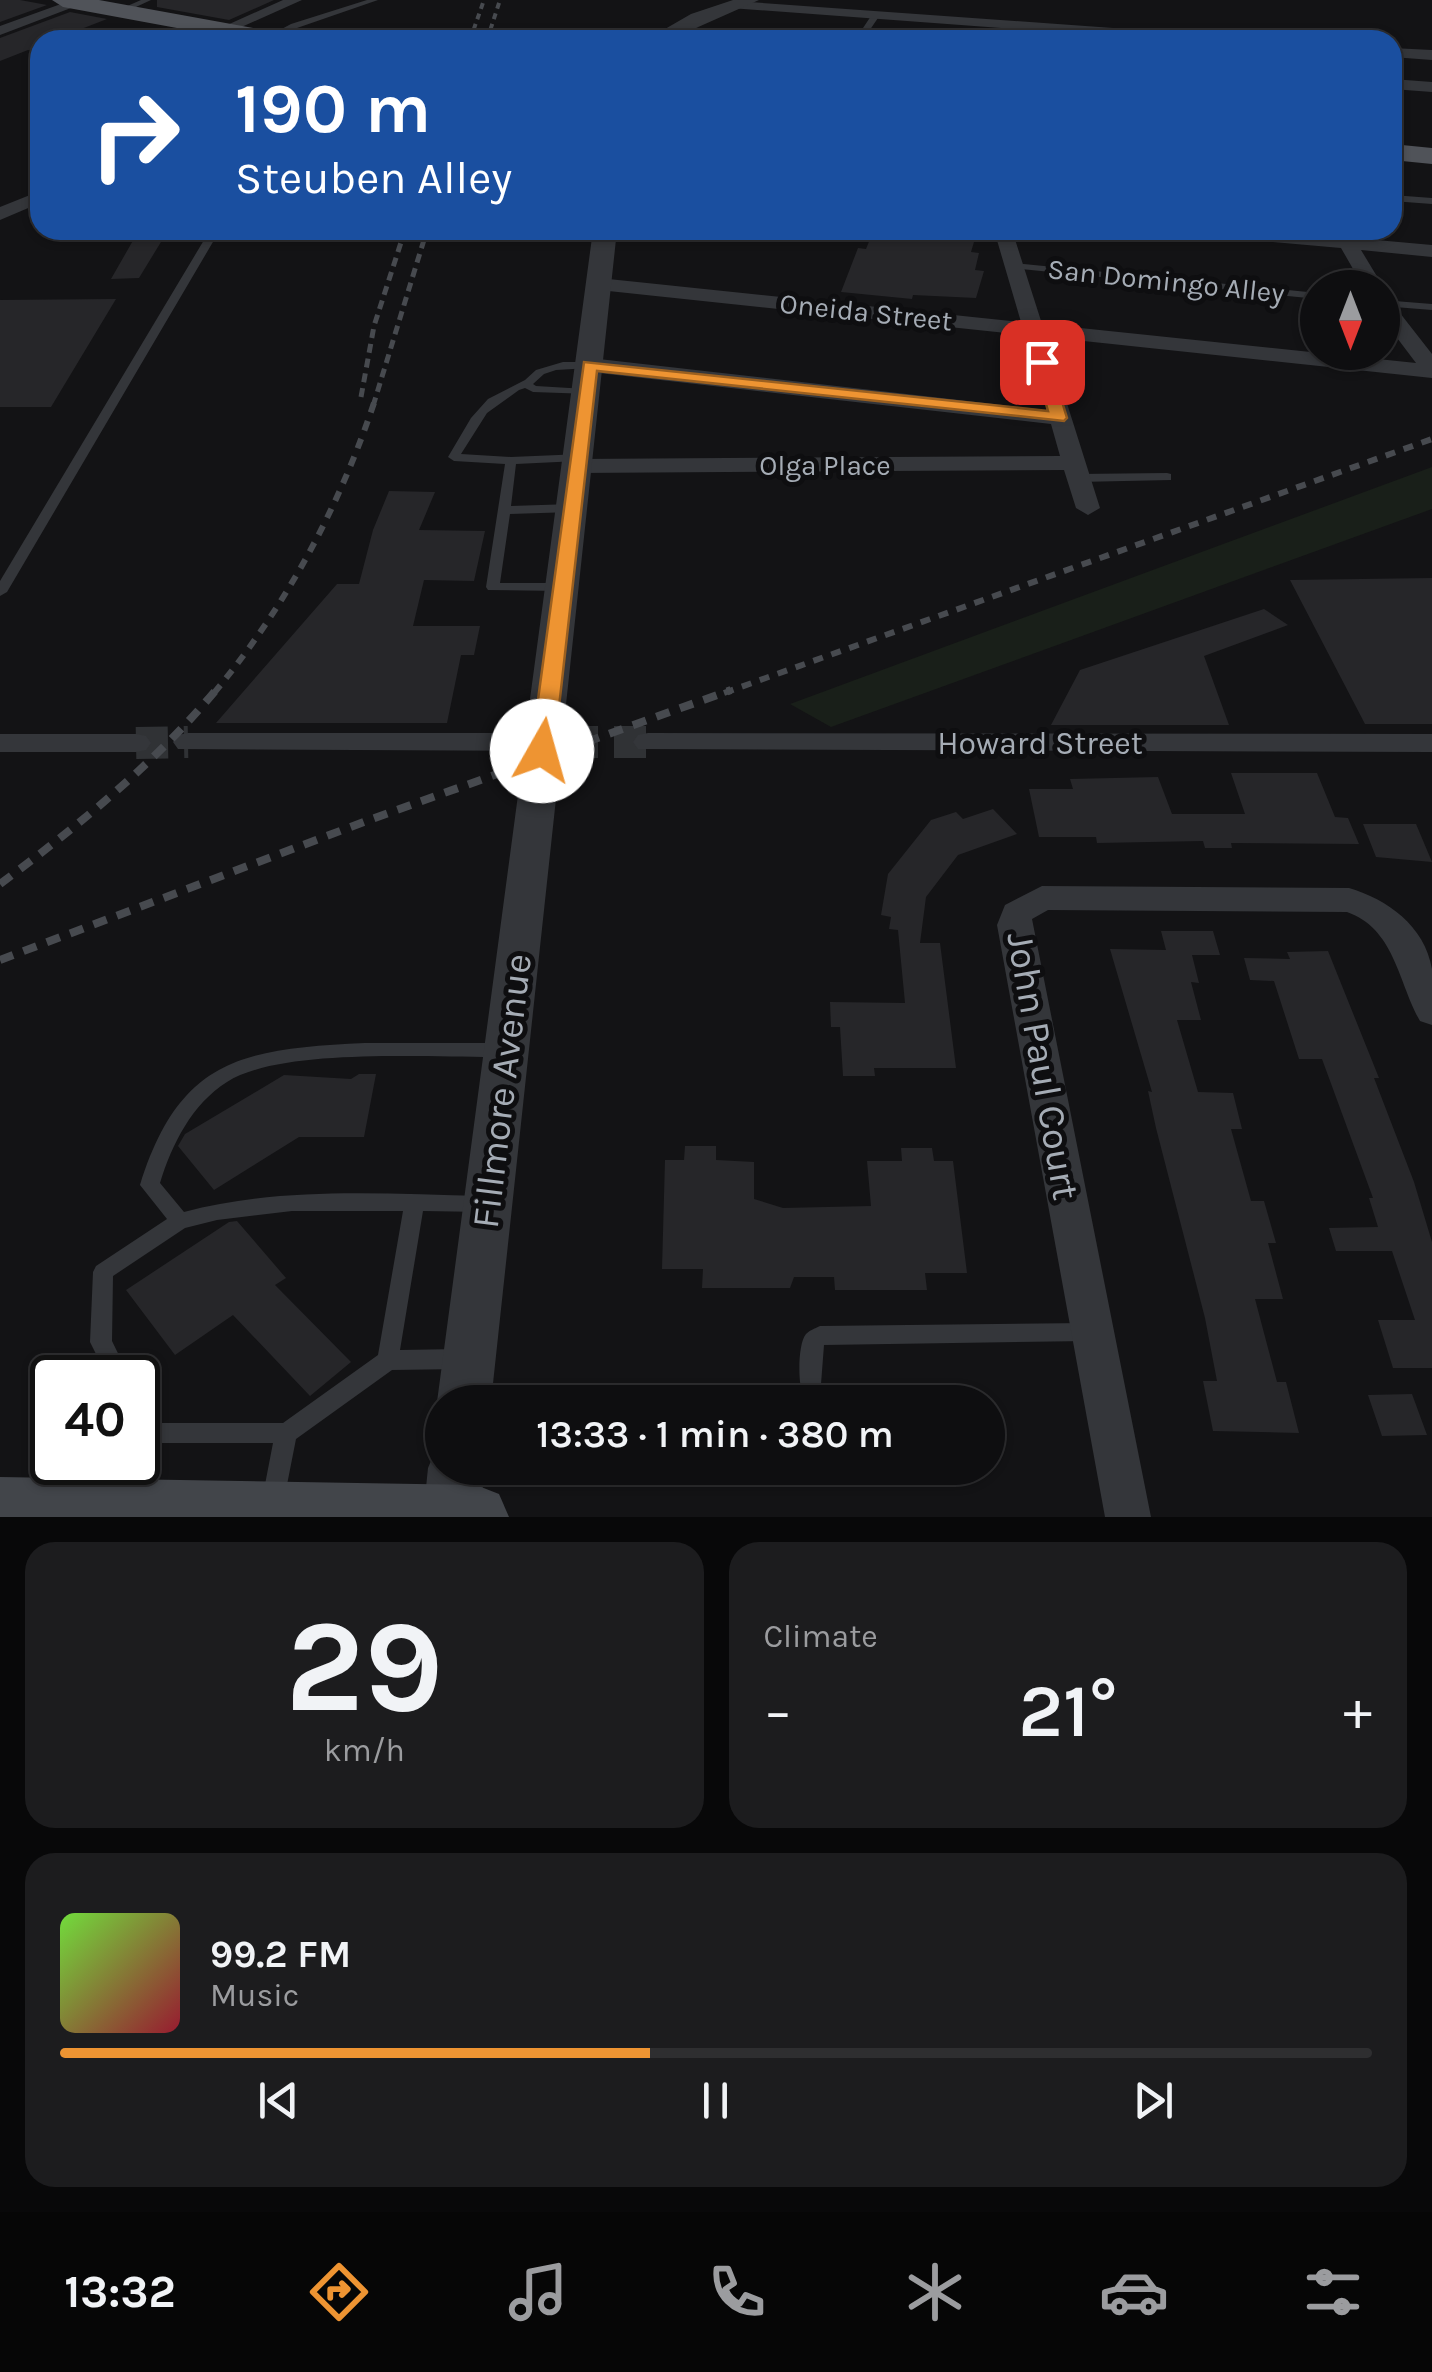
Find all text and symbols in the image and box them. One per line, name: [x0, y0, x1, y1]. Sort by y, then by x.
text: 190 m: [235, 68, 431, 150]
icon: right: [70, 70, 200, 200]
text: Steuben Alley: [235, 152, 512, 204]
street label: San Domingo Alley: [1046, 252, 1286, 310]
north arrow: [1300, 270, 1400, 370]
map controls: [1300, 270, 1400, 370]
street label: Oneida Street: [778, 287, 954, 337]
pin: [1000, 320, 1085, 405]
icon: arrive: [1015, 335, 1070, 390]
street label: Olga Place: [759, 449, 891, 482]
position arrow: [490, 699, 594, 803]
street label: Howard Street: [937, 725, 1143, 762]
street label: John Paul Court: [997, 929, 1089, 1203]
street label: Fillmore Avenue: [463, 951, 541, 1231]
speed limit sign: 40: [30, 1355, 160, 1485]
text: 13:33 · 1 min · 380 m: [536, 1412, 894, 1457]
text: 29: [285, 1591, 443, 1743]
text: Climate: [764, 1618, 878, 1655]
text: 21°: [1018, 1667, 1117, 1755]
text: −: [764, 1679, 792, 1743]
text: +: [1343, 1679, 1372, 1743]
text: km/h: [324, 1732, 405, 1769]
text: 99.2 FM: [210, 1932, 351, 1977]
text: Music: [210, 1977, 299, 2014]
icon: previous: [251, 2073, 306, 2128]
icon: pause: [688, 2073, 743, 2128]
icon: next: [1126, 2073, 1181, 2128]
icon: directions: [304, 2257, 374, 2327]
icon: music: [503, 2257, 573, 2327]
icon: phone: [702, 2257, 772, 2327]
icon: climate: [900, 2257, 970, 2327]
icon: car: [1099, 2257, 1169, 2327]
icon: filters: [1298, 2257, 1368, 2327]
text: 13:32: [64, 2266, 176, 2318]

